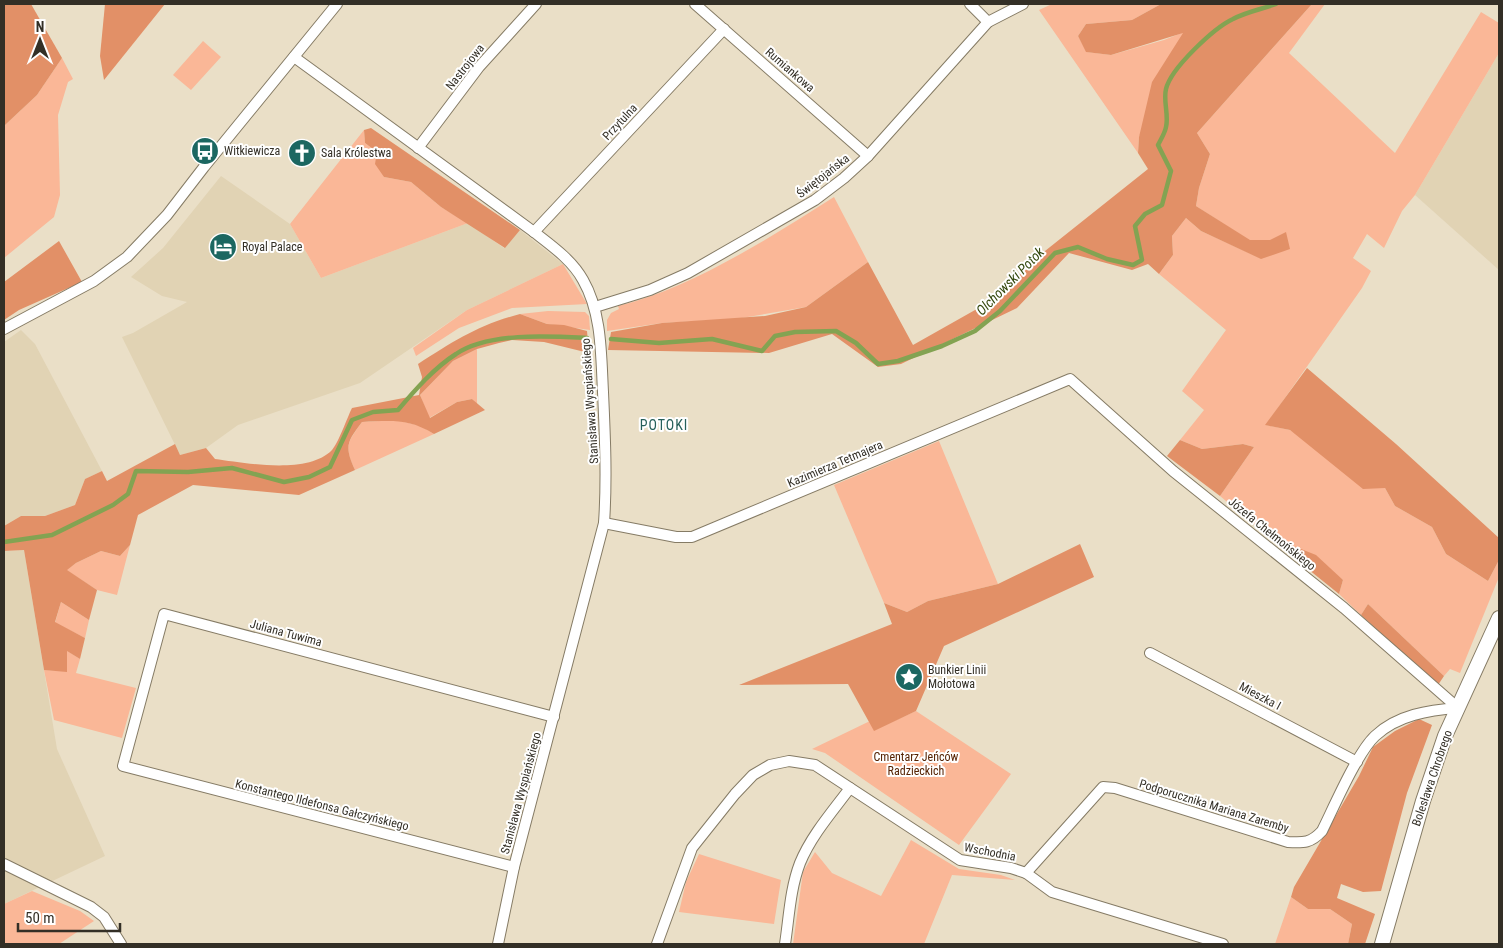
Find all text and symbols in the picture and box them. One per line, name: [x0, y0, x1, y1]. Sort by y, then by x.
north arrow: [15, 15, 65, 65]
text: N: [36, 19, 44, 35]
street label: Nastrojowa: [443, 41, 487, 93]
street label: Rumiankowa: [763, 45, 818, 95]
street label: Przytulna: [600, 101, 640, 143]
bus stop icon: Witkiewicza: [190, 136, 220, 166]
church icon: Sala Królestwa: [287, 138, 317, 168]
place label: Witkiewicza: [224, 144, 281, 158]
place label: Sala Królestwa: [321, 146, 392, 160]
street label: Świętojańska: [793, 150, 852, 201]
hotel icon: Royal Palace: [208, 232, 238, 262]
place label: Royal Palace: [242, 240, 303, 254]
water label: Olchowski Potok: [973, 243, 1048, 318]
street label: Stanisława Wyspiańskiego: [579, 338, 601, 464]
district label: POTOKI: [640, 417, 688, 433]
street label: Kazimierza Tetmajera: [785, 438, 885, 490]
street label: Józefa Chełmońskiego: [1226, 495, 1318, 573]
street label: Juliana Tuwima: [249, 617, 324, 649]
place icon: Bunkier Linii Mołotowa: [894, 662, 924, 692]
place label: Bunkier Linii Mołotowa: [928, 663, 986, 691]
street label: Mieszka I: [1237, 679, 1283, 713]
street label: Bolesława Chrobrego: [1409, 728, 1455, 828]
street label: Stanisława Wyspiańskiego: [498, 730, 544, 856]
park label: Cmentarz Jeńców Radzieckich: [874, 750, 959, 778]
street label: Konstantego Ildefonsa Gałczyńskiego: [234, 777, 410, 833]
street label: Podporucznika Mariana Zaremby: [1138, 777, 1290, 835]
street label: Wschodnia: [963, 840, 1017, 864]
scale bar: [18, 900, 120, 932]
text: 50 m: [25, 909, 55, 927]

